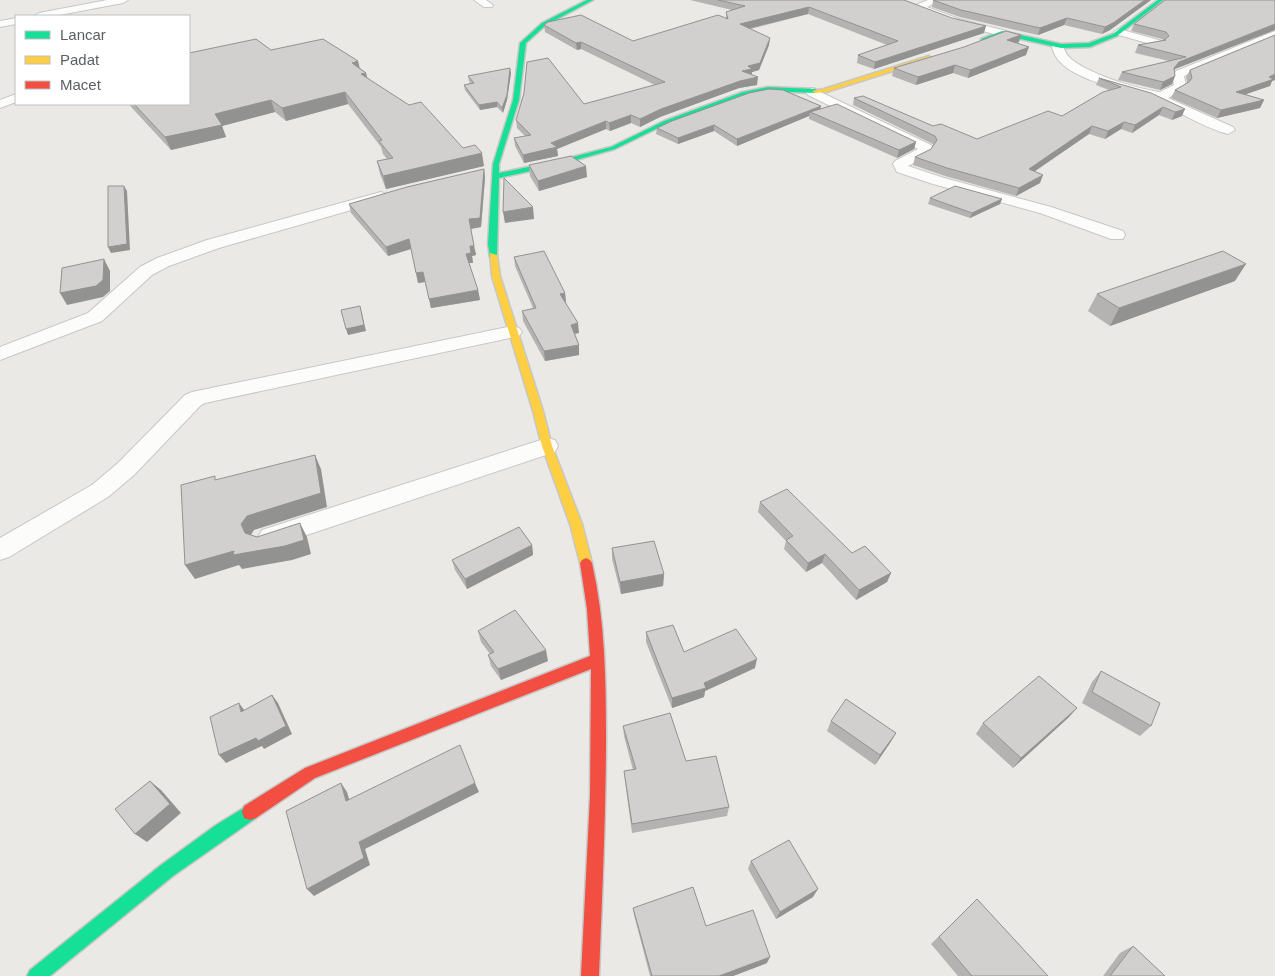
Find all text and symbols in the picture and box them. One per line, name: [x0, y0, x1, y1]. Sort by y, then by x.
legend: [15, 15, 190, 105]
text: Lancar: [60, 26, 106, 43]
text: Padat: [60, 51, 100, 68]
text: Macet: [60, 76, 102, 93]

